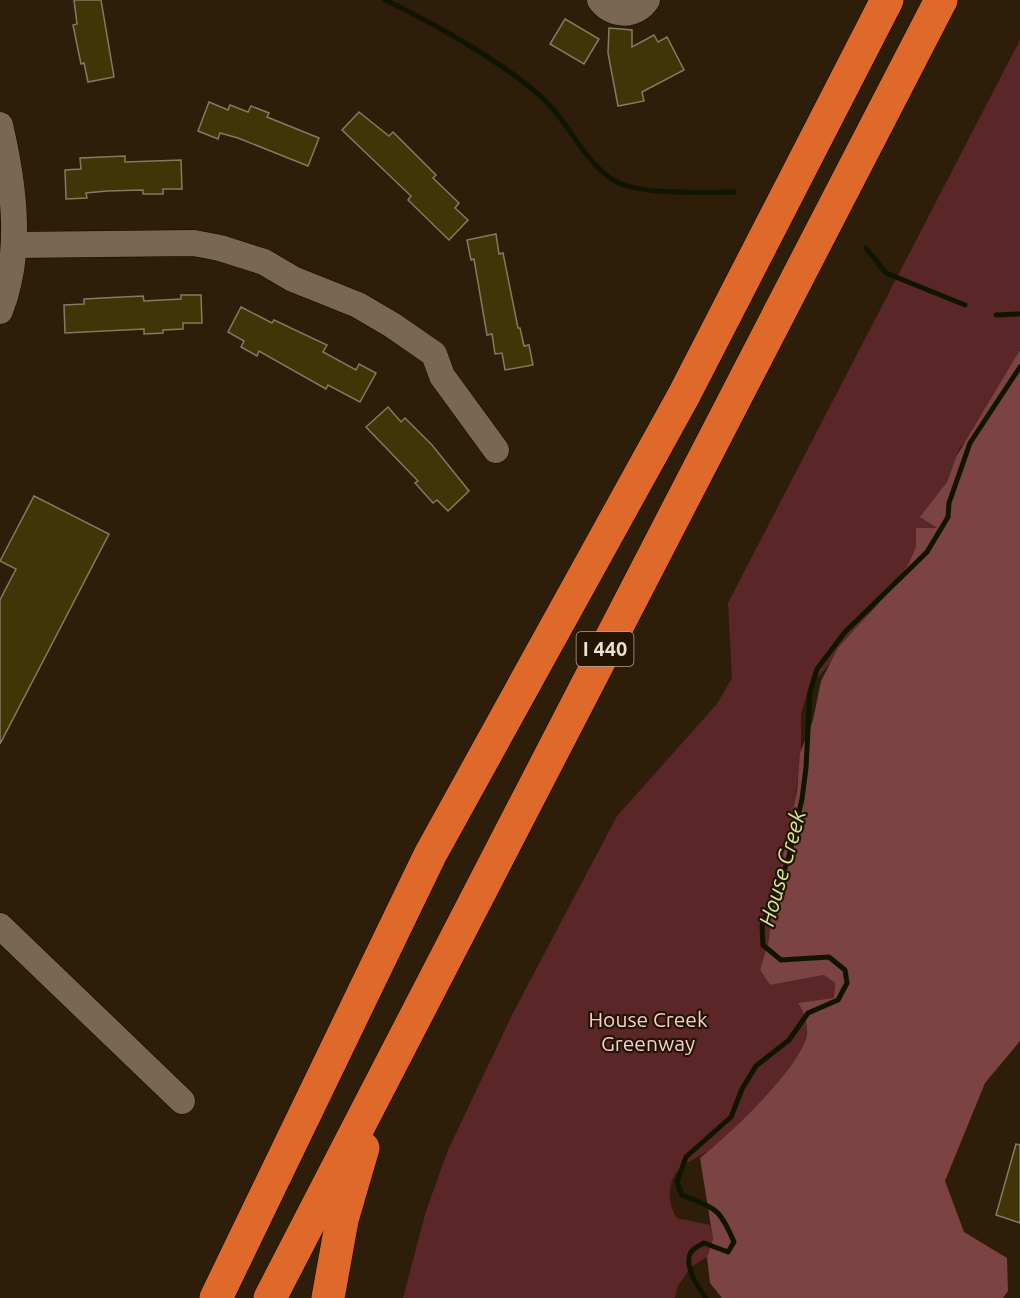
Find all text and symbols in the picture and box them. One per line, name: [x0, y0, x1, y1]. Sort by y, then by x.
road number: I 440: [576, 632, 634, 666]
water label: House Creek: [753, 806, 810, 929]
park label: House Creek Greenway: [588, 1007, 708, 1055]

